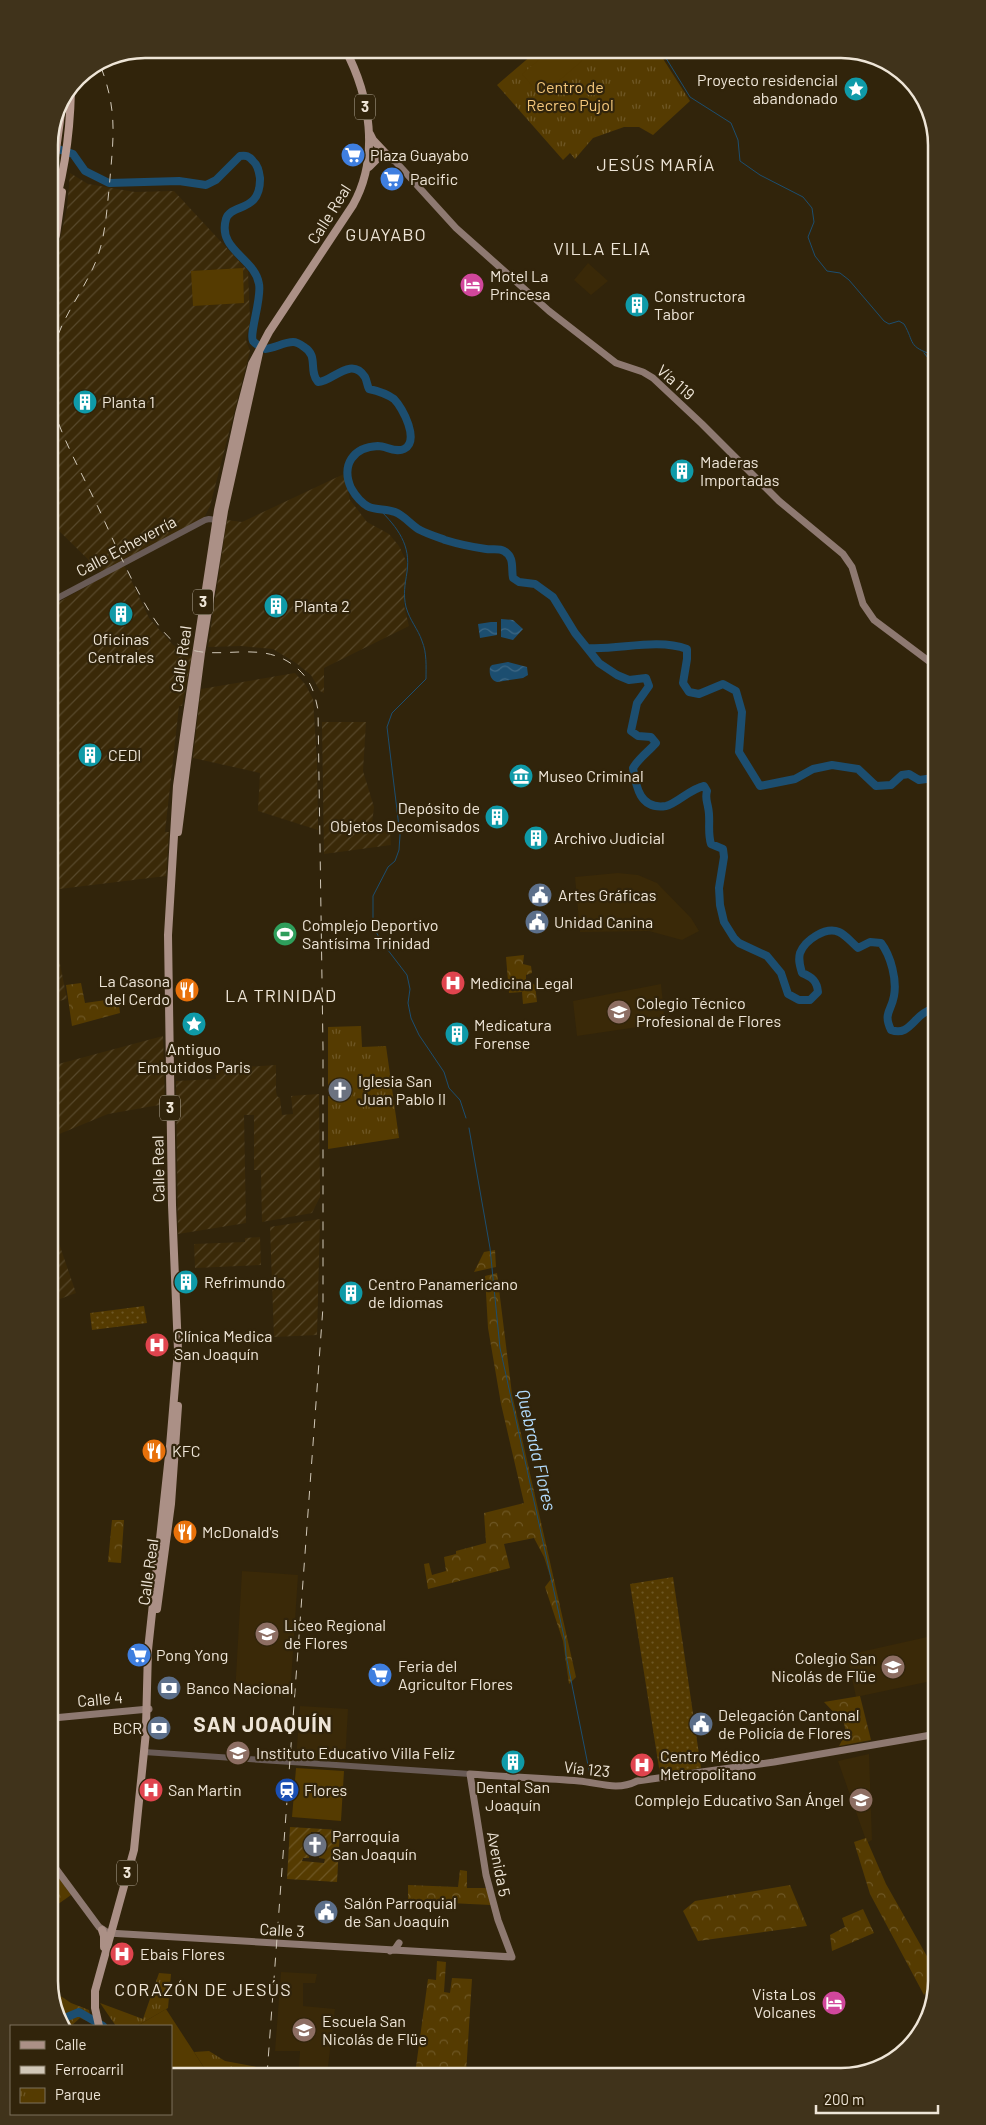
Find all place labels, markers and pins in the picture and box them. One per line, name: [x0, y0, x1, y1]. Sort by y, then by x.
place label: Proyecto residencial abandonado: [697, 70, 838, 107]
place icon: Proyecto residencial abandonado: [843, 76, 869, 102]
supermarket icon: Plaza Guayabo: [340, 142, 366, 168]
place label: Plaza Guayabo: [370, 145, 469, 164]
supermarket icon: Pacific: [379, 166, 405, 192]
place label: Pacific: [410, 169, 458, 188]
place label: Motel La Princesa: [490, 266, 550, 303]
hotel icon: Motel La Princesa: [459, 272, 485, 298]
place label: Constructora Tabor: [654, 286, 746, 323]
building icon: Constructora Tabor: [624, 292, 650, 318]
building icon: Planta 1: [72, 389, 98, 415]
place label: Planta 1: [102, 392, 155, 411]
place label: Maderas Importadas: [700, 452, 779, 489]
building icon: Maderas Importadas: [669, 458, 695, 484]
building icon: Planta 2: [263, 593, 289, 619]
place label: Planta 2: [294, 596, 350, 615]
building icon: Oficinas Centrales: [108, 601, 134, 627]
place label: Oficinas Centrales: [88, 629, 154, 666]
building icon: CEDI: [77, 742, 103, 768]
place label: CEDI: [108, 745, 141, 764]
museum icon: Museo Criminal: [508, 763, 534, 789]
place label: Museo Criminal: [538, 766, 644, 785]
place label: Depósito de Objetos Decomisados: [330, 798, 480, 835]
building icon: Depósito de Objetos Decomisados: [484, 804, 510, 830]
building icon: Archivo Judicial: [523, 825, 549, 851]
place label: Archivo Judicial: [554, 828, 665, 847]
public building icon: Artes Gráficas: [527, 882, 553, 908]
place label: Artes Gráficas: [558, 885, 656, 904]
public building icon: Unidad Canina: [524, 909, 550, 935]
place label: Unidad Canina: [554, 912, 653, 931]
place label: Complejo Deportivo Santísima Trinidad: [302, 915, 438, 952]
sports icon: Complejo Deportivo Santísima Trinidad: [272, 921, 298, 947]
hospital icon: Medicina Legal: [440, 970, 466, 996]
place label: La Casona del Cerdo: [99, 971, 170, 1008]
place label: Medicina Legal: [470, 973, 573, 992]
restaurant icon: La Casona del Cerdo: [174, 977, 200, 1003]
place label: Colegio Técnico Profesional de Flores: [636, 993, 781, 1030]
school or university icon: Colegio Técnico Profesional de Flores: [606, 999, 632, 1025]
place icon: Antiguo Embutidos Paris: [181, 1011, 207, 1037]
place label: Medicatura Forense: [474, 1015, 552, 1052]
building icon: Medicatura Forense: [444, 1021, 470, 1047]
place label: Antiguo Embutidos Paris: [137, 1039, 251, 1076]
place label: Iglesia San Juan Pablo II: [358, 1071, 446, 1108]
church icon: Iglesia San Juan Pablo II: [327, 1077, 353, 1103]
building icon: Refrimundo: [173, 1269, 199, 1295]
place label: Refrimundo: [204, 1272, 286, 1291]
place label: Centro Panamericano de Idiomas: [368, 1274, 518, 1311]
building icon: Centro Panamericano de Idiomas: [338, 1280, 364, 1306]
place label: Clínica Medica San Joaquín: [174, 1326, 272, 1363]
hospital icon: Clínica Medica San Joaquín: [144, 1332, 170, 1358]
restaurant icon: KFC: [141, 1438, 167, 1464]
place label: KFC: [172, 1441, 201, 1460]
restaurant icon: McDonald's: [172, 1519, 198, 1545]
place label: McDonald's: [202, 1522, 279, 1541]
place label: Liceo Regional de Flores: [284, 1615, 386, 1652]
school or university icon: Liceo Regional de Flores: [254, 1621, 280, 1647]
supermarket icon: Pong Yong: [126, 1642, 152, 1668]
place label: Pong Yong: [156, 1645, 228, 1664]
place label: Colegio San Nicolás de Flüe: [771, 1648, 876, 1685]
school or university icon: Colegio San Nicolás de Flüe: [880, 1654, 906, 1680]
place label: Feria del Agricultor Flores: [398, 1656, 513, 1693]
supermarket icon: Feria del Agricultor Flores: [367, 1662, 393, 1688]
bank icon: Banco Nacional: [156, 1675, 182, 1701]
place label: Banco Nacional: [186, 1678, 293, 1697]
place label: Delegación Cantonal de Policía de Flores: [718, 1705, 859, 1742]
public building icon: Delegación Cantonal de Policía de Flores: [688, 1711, 714, 1737]
bank icon: BCR: [146, 1715, 172, 1741]
place label: BCR: [112, 1718, 142, 1737]
school or university icon: Instituto Educativo Villa Feliz: [225, 1740, 251, 1766]
place label: Instituto Educativo Villa Feliz: [256, 1743, 455, 1762]
place label: Centro Médico Metropolitano: [660, 1746, 760, 1783]
building icon: Dental San Joaquín: [500, 1749, 526, 1775]
hospital icon: Centro Médico Metropolitano: [629, 1752, 655, 1778]
hospital icon: San Martin: [138, 1777, 164, 1803]
station icon: Flores: [274, 1777, 300, 1803]
place label: Dental San Joaquín: [476, 1777, 550, 1814]
place label: San Martin: [168, 1780, 242, 1799]
place label: Flores: [304, 1780, 347, 1799]
school or university icon: Complejo Educativo San Ángel: [848, 1787, 874, 1813]
place label: Complejo Educativo San Ángel: [634, 1790, 844, 1809]
place label: Parroquia San Joaquín: [332, 1826, 417, 1863]
church icon: Parroquia San Joaquín: [302, 1832, 328, 1858]
place label: Salón Parroquial de San Joaquín: [344, 1893, 457, 1930]
public building icon: Salón Parroquial de San Joaquín: [313, 1899, 339, 1925]
hospital icon: Ebais Flores: [109, 1941, 135, 1967]
place label: Ebais Flores: [140, 1944, 225, 1963]
place label: Vista Los Volcanes: [752, 1984, 816, 2021]
hotel icon: Vista Los Volcanes: [821, 1990, 847, 2016]
place label: Escuela San Nicolás de Flüe: [322, 2011, 427, 2048]
school or university icon: Escuela San Nicolás de Flüe: [291, 2017, 317, 2043]

